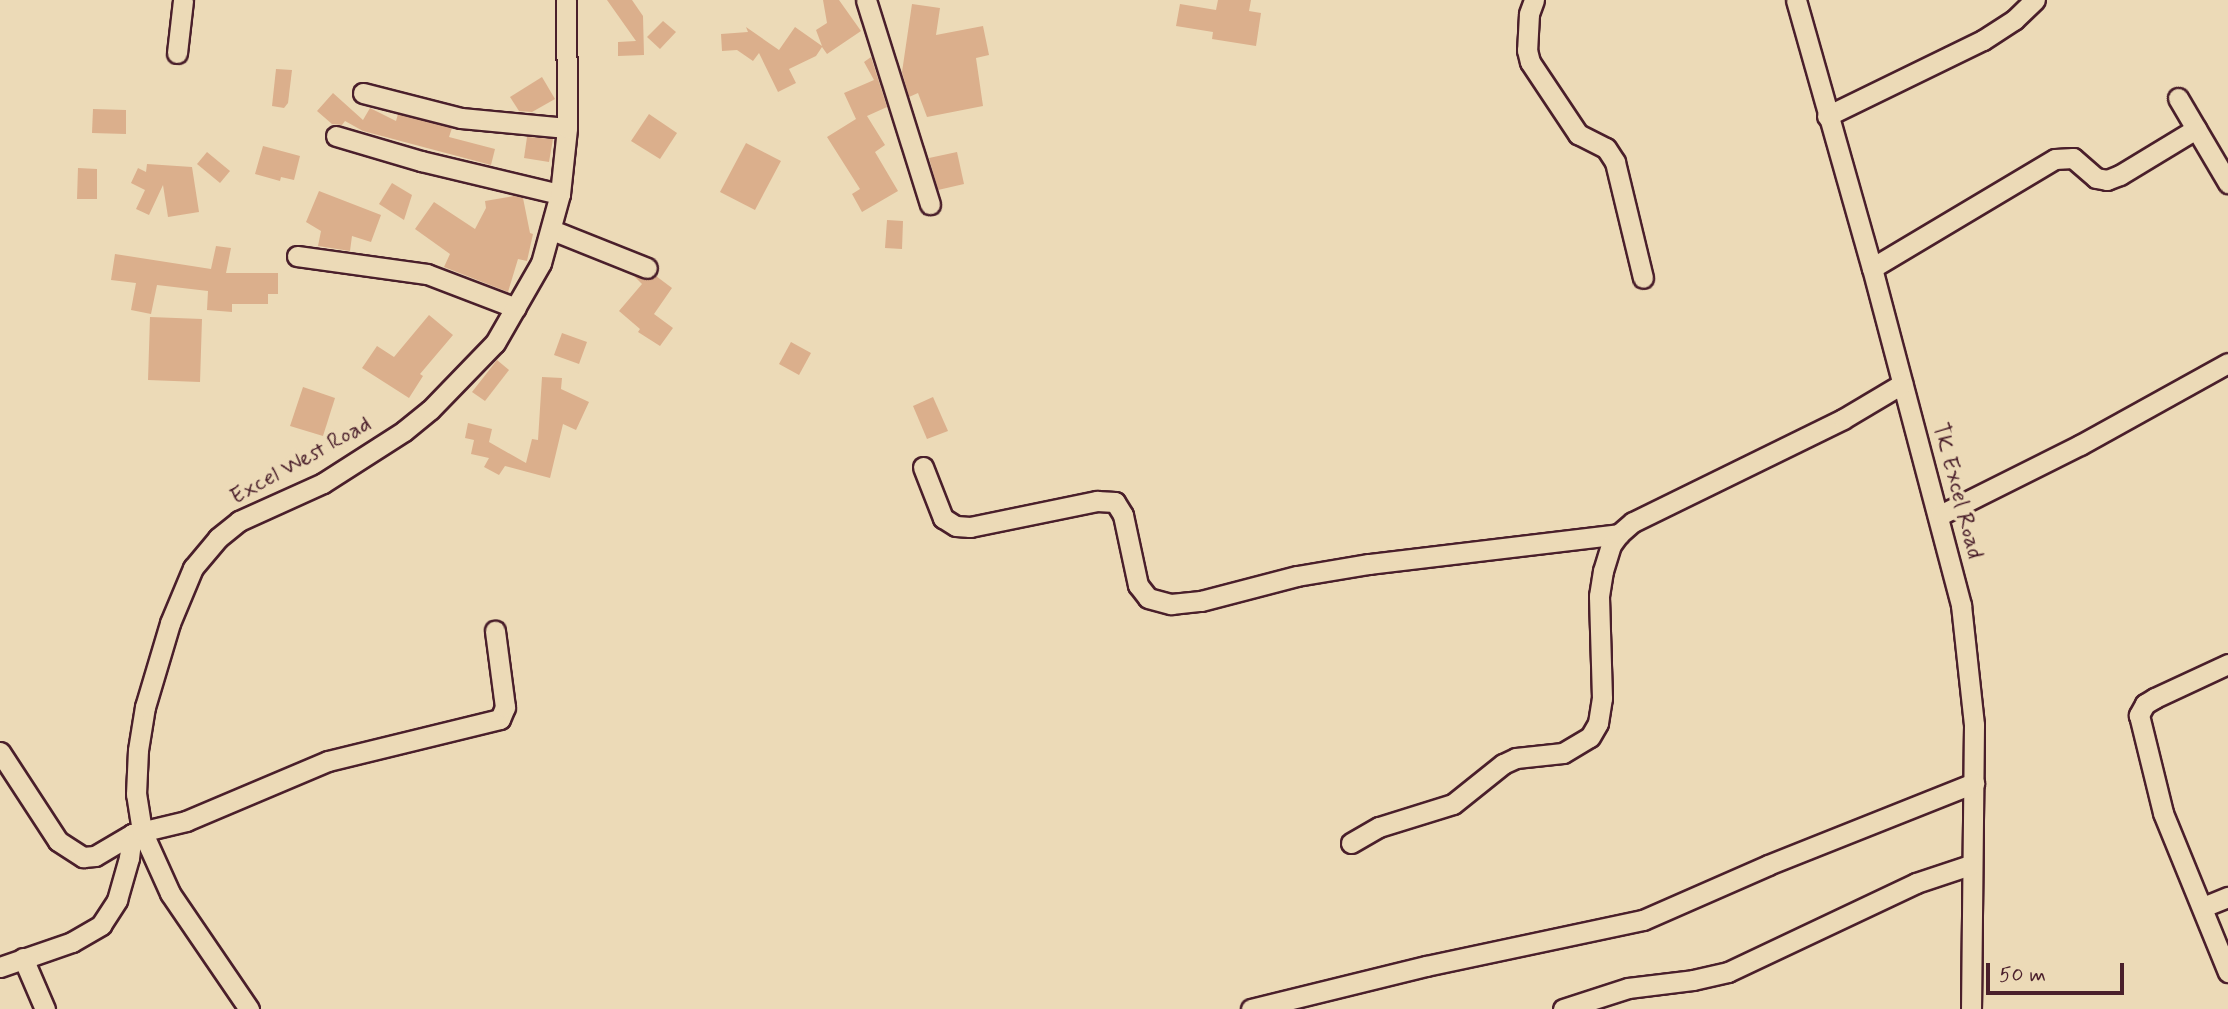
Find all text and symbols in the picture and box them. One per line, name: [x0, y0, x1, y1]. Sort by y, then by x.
street label: Excel West Road: [225, 411, 377, 511]
street label: TK Excel Road: [1926, 420, 1988, 562]
scale bar: [1990, 950, 2128, 994]
text: 50 m: [1999, 961, 2046, 989]

